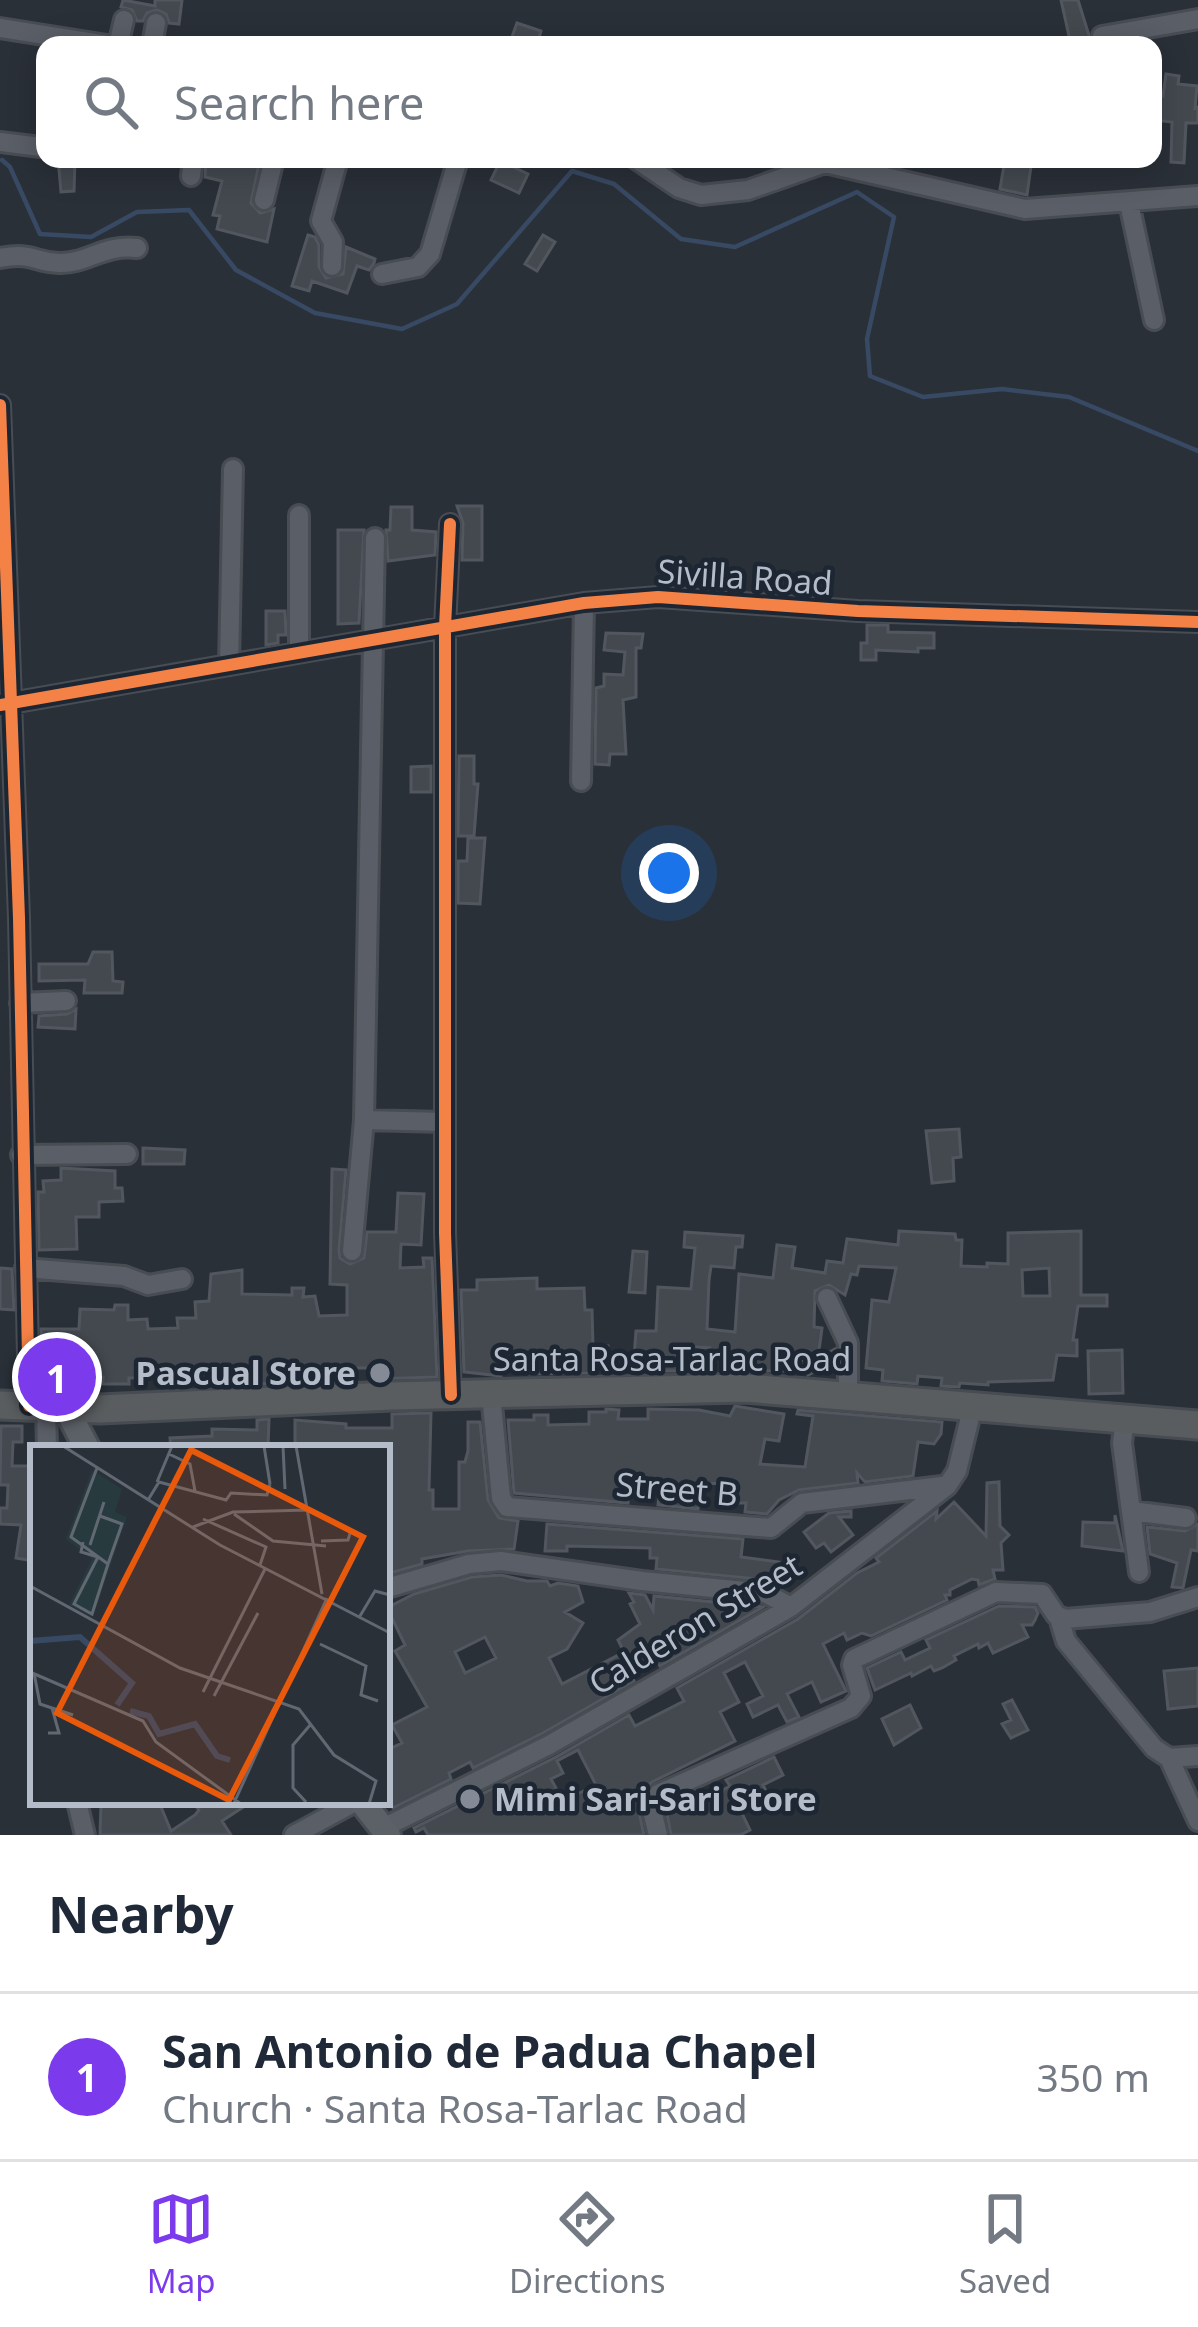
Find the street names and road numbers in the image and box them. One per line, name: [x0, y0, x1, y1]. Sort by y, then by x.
street label: Sivilla Road: [656, 548, 834, 605]
street label: Santa Rosa-Tarlac Road: [493, 1336, 851, 1381]
street label: Street B: [614, 1461, 740, 1516]
street label: Calderon Street: [580, 1542, 810, 1705]

